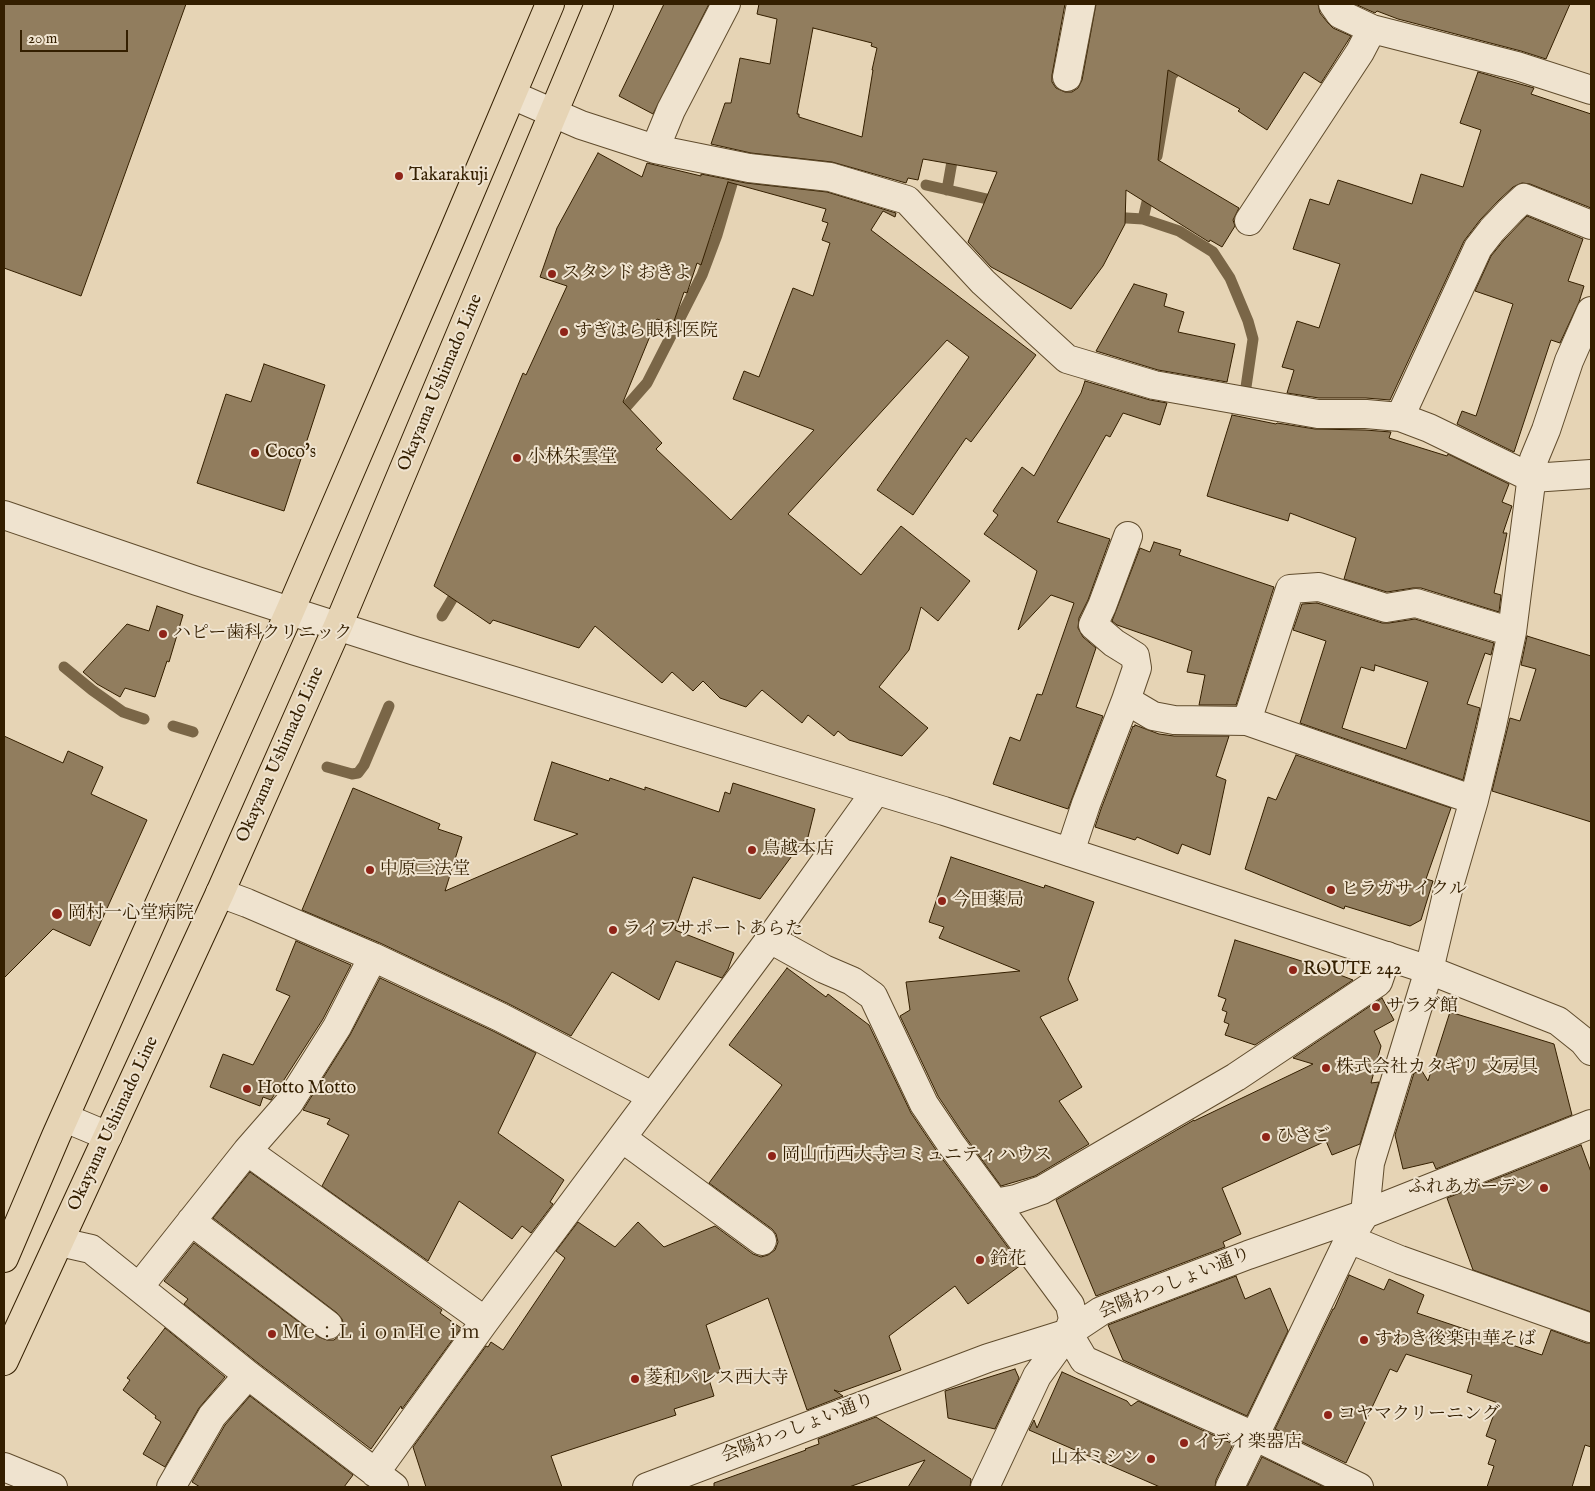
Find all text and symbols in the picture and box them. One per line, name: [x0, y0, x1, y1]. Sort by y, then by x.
scale bar: [22, 20, 130, 52]
text: 20 m: [28, 29, 57, 48]
place label: Takarakuji: [409, 165, 488, 187]
marker: Takarakuji: [393, 170, 405, 182]
place label: スタンド おきよ: [562, 263, 692, 285]
marker: スタンド おきよ: [546, 268, 558, 280]
street label: Okayama Ushimado Line: [394, 291, 488, 475]
place label: すぎはら眼科医院: [574, 321, 718, 343]
marker: すぎはら眼科医院: [558, 326, 570, 338]
place label: Coco's: [265, 442, 316, 464]
marker: Coco's: [249, 447, 261, 459]
place label: 小林朱雲堂: [527, 447, 617, 469]
marker: 小林朱雲堂: [511, 452, 523, 464]
place label: ハピー歯科クリニック: [173, 623, 352, 645]
marker: ハピー歯科クリニック: [157, 628, 169, 640]
street label: Okayama Ushimado Line: [232, 664, 330, 846]
place label: 鳥越本店: [762, 839, 834, 861]
marker: 鳥越本店: [746, 844, 758, 856]
place label: 中原三法堂: [380, 859, 470, 881]
marker: 中原三法堂: [364, 864, 376, 876]
place label: ヒラガサイクル: [1341, 879, 1467, 901]
marker: ヒラガサイクル: [1325, 884, 1337, 896]
place label: 今田薬局: [952, 890, 1024, 912]
marker: 今田薬局: [936, 895, 948, 907]
place label: 岡村一心堂病院: [68, 903, 194, 925]
marker: 岡村一心堂病院: [50, 907, 64, 921]
place label: ライフサポートあらた: [623, 919, 803, 941]
marker: ライフサポートあらた: [607, 924, 619, 936]
place label: ROUTE 242: [1303, 959, 1402, 981]
marker: ROUTE 242: [1287, 964, 1299, 976]
place label: サラダ館: [1386, 996, 1458, 1018]
marker: サラダ館: [1370, 1001, 1382, 1013]
street label: Okayama Ushimado Line: [64, 1033, 164, 1215]
place label: 株式会社カタギリ 文房具: [1336, 1057, 1538, 1079]
marker: 株式会社カタギリ 文房具: [1320, 1062, 1332, 1074]
place label: Hotto Motto: [257, 1078, 356, 1100]
marker: Hotto Motto: [241, 1083, 253, 1095]
place label: ひさご: [1276, 1126, 1330, 1148]
marker: ひさご: [1260, 1131, 1272, 1143]
place label: 岡山市西大寺コミュニティハウス: [782, 1145, 1052, 1167]
marker: 岡山市西大寺コミュニティハウス: [766, 1150, 778, 1162]
place label: ふれあガーデン: [1408, 1177, 1534, 1199]
marker: ふれあガーデン: [1538, 1182, 1550, 1194]
street label: 会陽わっしょい通り: [1096, 1244, 1254, 1324]
place label: 鈴花: [990, 1249, 1026, 1271]
marker: 鈴花: [974, 1254, 986, 1266]
place label: Ｍｅ：ＬｉｏｎＨｅｉｍ: [282, 1323, 480, 1345]
marker: Ｍｅ：ＬｉｏｎＨｅｉｍ: [266, 1328, 278, 1340]
place label: すわき後楽中華そば: [1374, 1329, 1536, 1351]
marker: すわき後楽中華そば: [1358, 1334, 1370, 1346]
place label: 菱和パレス西大寺: [645, 1368, 789, 1390]
marker: 菱和パレス西大寺: [629, 1373, 641, 1385]
street label: 会陽わっしょい通り: [719, 1390, 877, 1468]
place label: コヤマクリーニング: [1338, 1404, 1500, 1426]
marker: コヤマクリーニング: [1322, 1409, 1334, 1421]
place label: イデイ楽器店: [1194, 1432, 1302, 1454]
marker: イデイ楽器店: [1178, 1437, 1190, 1449]
place label: 山本ミシン: [1051, 1448, 1141, 1470]
marker: 山本ミシン: [1145, 1453, 1157, 1465]

